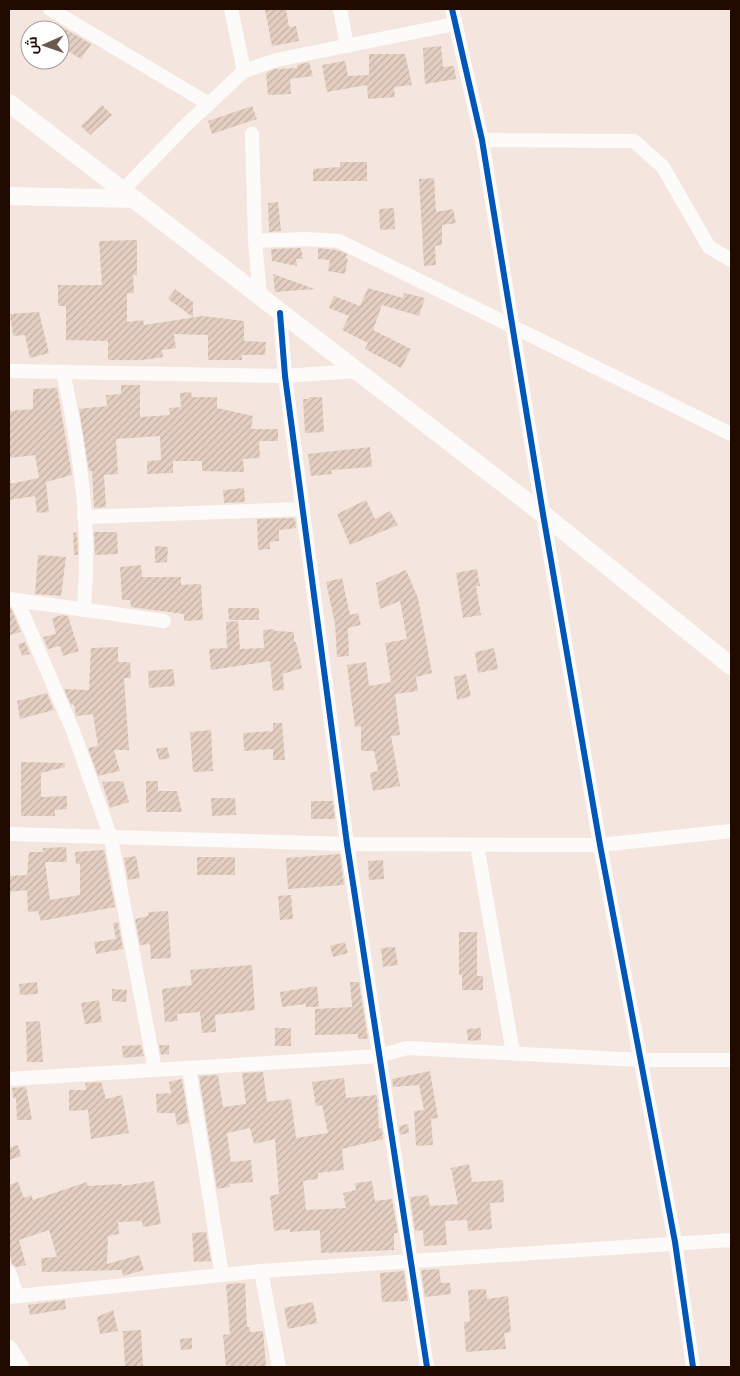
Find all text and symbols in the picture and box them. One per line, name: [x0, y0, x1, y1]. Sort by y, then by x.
north arrow: [20, 20, 70, 70]
text: ش: [22, 36, 41, 55]

